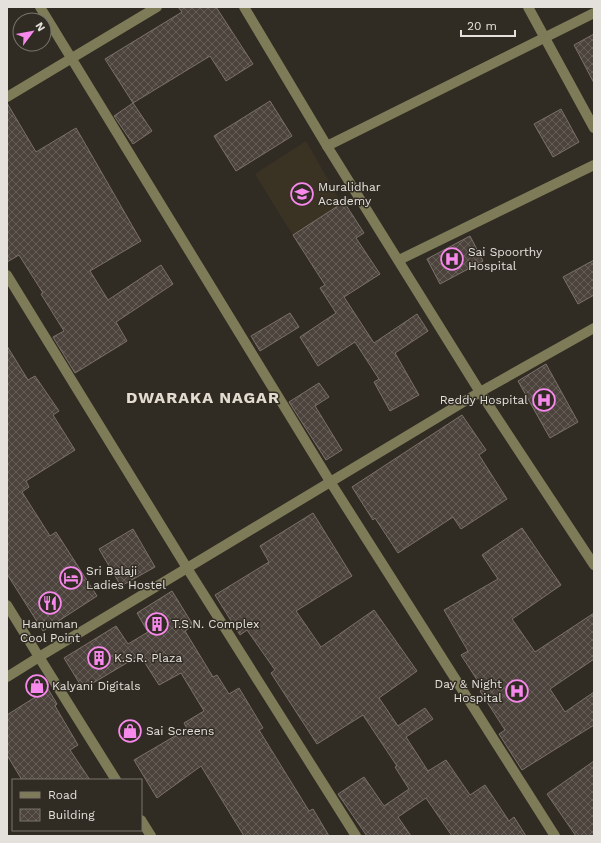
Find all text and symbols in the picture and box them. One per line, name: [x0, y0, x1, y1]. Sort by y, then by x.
north arrow: [12, 12, 52, 52]
scale bar: [461, 12, 515, 38]
text: 20 m: [467, 19, 497, 33]
text: N: [32, 20, 48, 34]
place label: Muralidhar Academy: [318, 180, 381, 208]
school or university icon: Muralidhar Academy: [289, 181, 315, 207]
place label: Sai Spoorthy Hospital: [468, 245, 543, 273]
hospital icon: Sai Spoorthy Hospital: [439, 246, 465, 272]
hospital icon: Reddy Hospital: [531, 387, 557, 413]
district label: DWARAKA NAGAR: [126, 388, 280, 407]
place label: Reddy Hospital: [440, 393, 528, 407]
place label: Sri Balaji Ladies Hostel: [86, 564, 166, 592]
hotel icon: Sri Balaji Ladies Hostel: [58, 565, 84, 591]
restaurant icon: Hanuman Cool Point: [37, 590, 63, 616]
building icon: T.S.N. Complex: [144, 611, 170, 637]
place label: Hanuman Cool Point: [20, 617, 80, 645]
place label: T.S.N. Complex: [172, 617, 259, 631]
building icon: K.S.R. Plaza: [86, 645, 112, 671]
place label: K.S.R. Plaza: [114, 651, 182, 665]
shop icon: Kalyani Digitals: [24, 673, 50, 699]
place label: Day & Night Hospital: [435, 677, 502, 705]
hospital icon: Day & Night Hospital: [504, 678, 530, 704]
place label: Kalyani Digitals: [52, 679, 141, 693]
shop icon: Sai Screens: [117, 718, 143, 744]
place label: Sai Screens: [146, 724, 214, 738]
legend: [12, 779, 142, 831]
text: Road: [48, 788, 77, 802]
text: Building: [48, 808, 95, 822]

